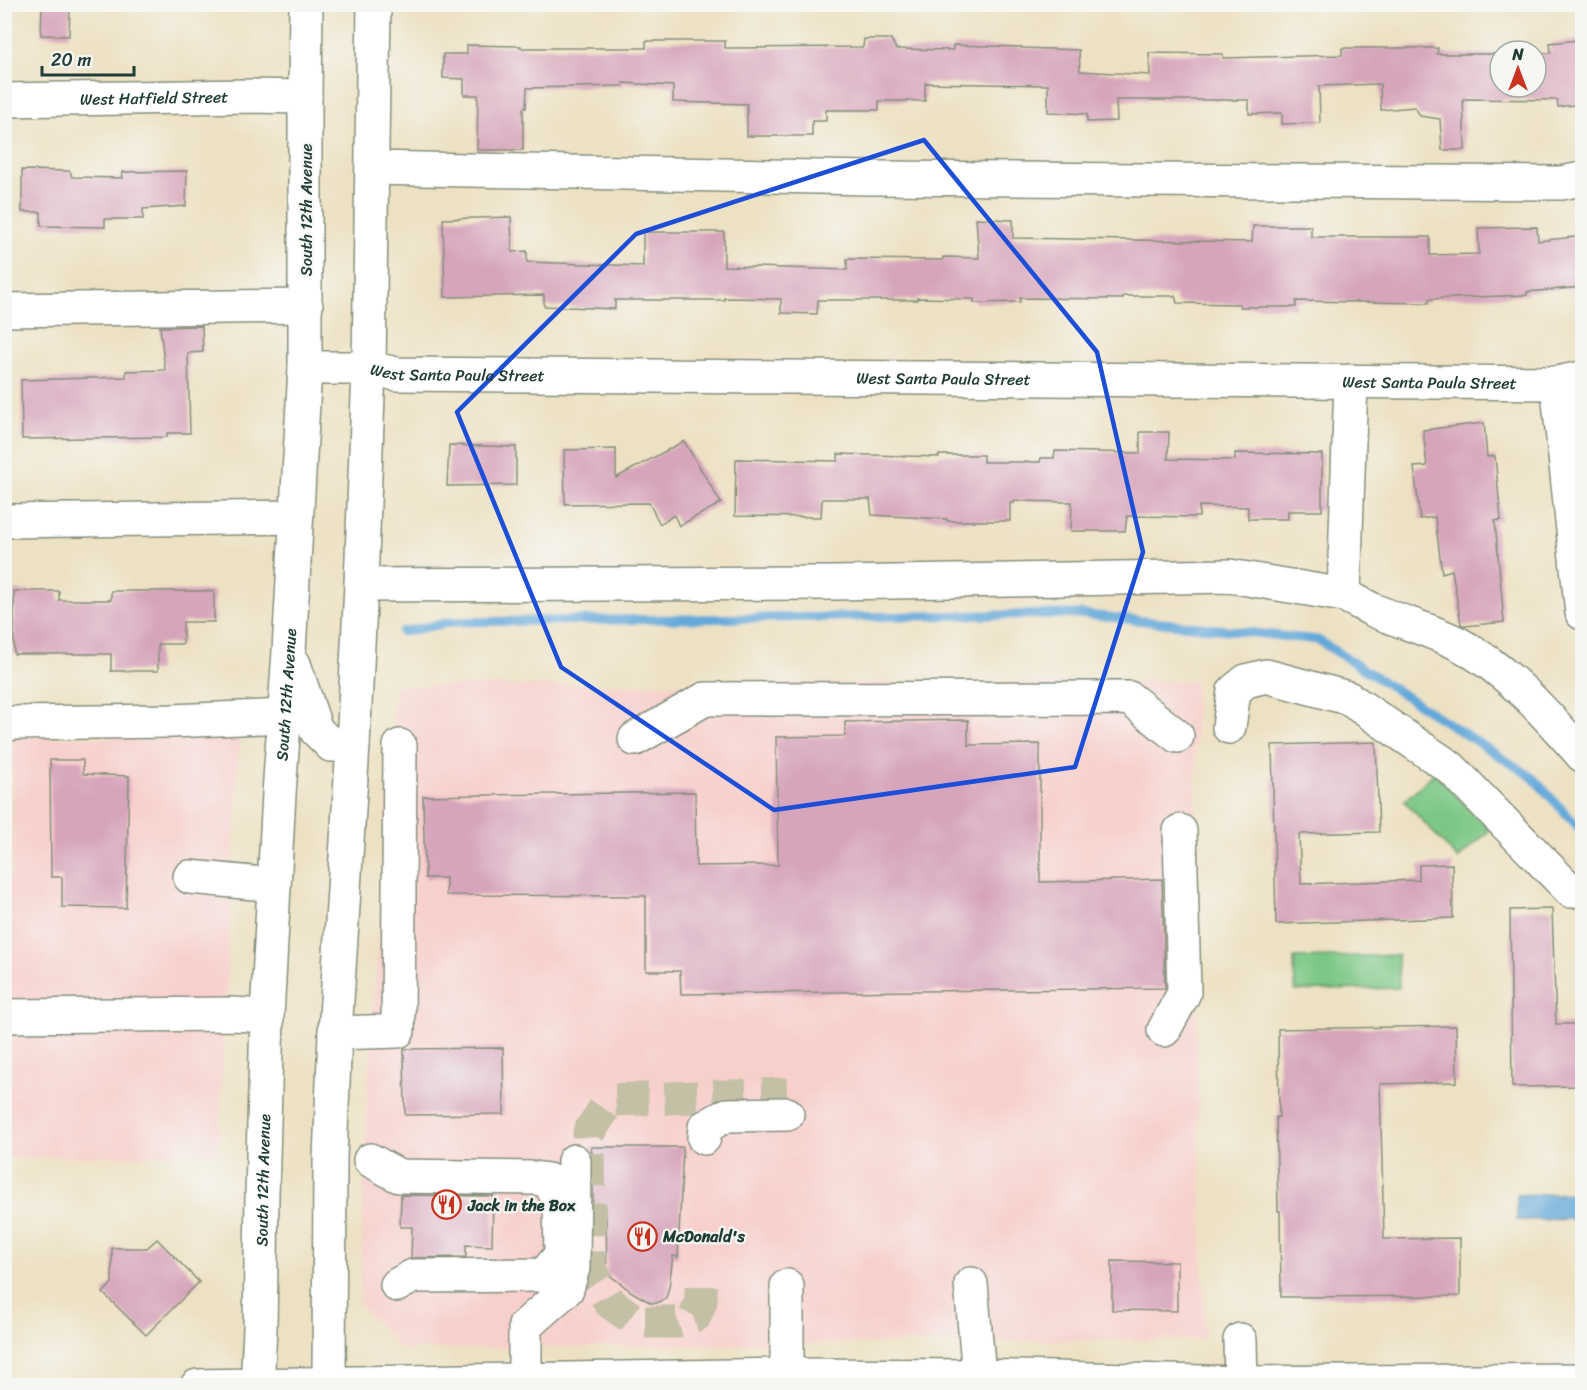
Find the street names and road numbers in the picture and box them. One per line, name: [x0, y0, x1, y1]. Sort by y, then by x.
street label: West Hatfield Street: [80, 82, 228, 114]
street label: South 12th Avenue: [292, 143, 321, 276]
street label: West Santa Paula Street: [368, 355, 545, 390]
street label: West Santa Paula Street: [856, 364, 1031, 394]
street label: West Santa Paula Street: [1342, 367, 1517, 398]
street label: South 12th Avenue: [267, 627, 305, 762]
street label: South 12th Avenue: [247, 1113, 279, 1247]

